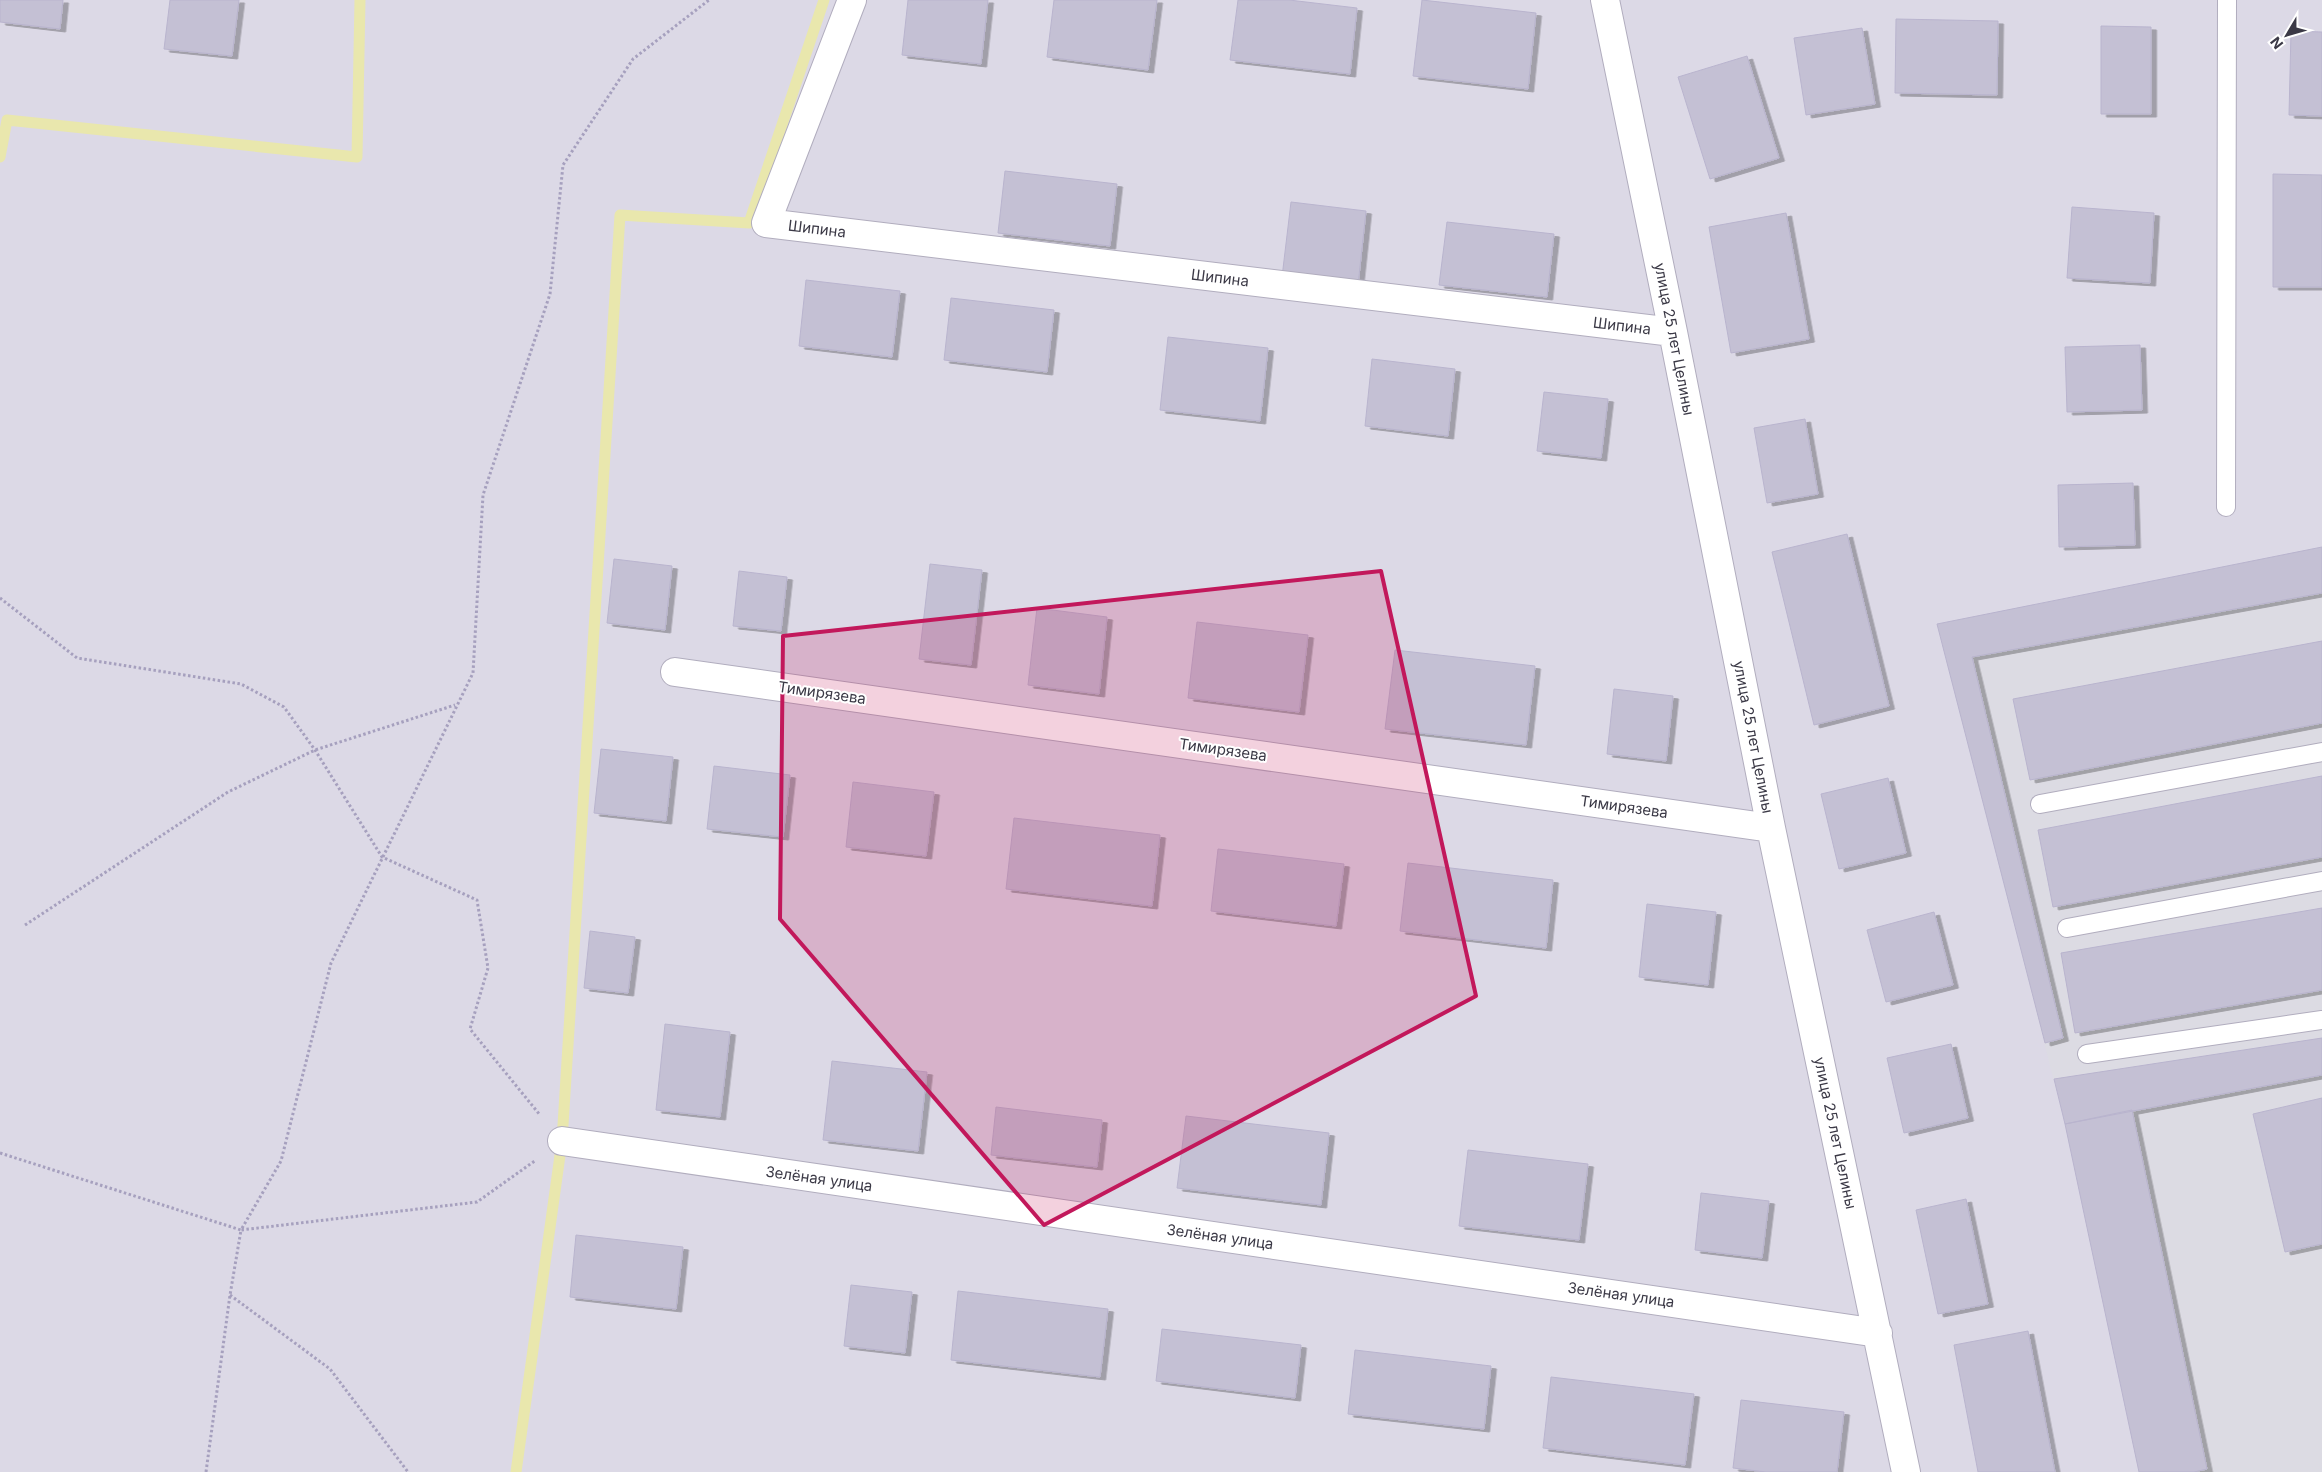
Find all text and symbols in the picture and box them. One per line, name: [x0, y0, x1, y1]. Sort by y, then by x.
north arrow: [2262, 10, 2312, 60]
text: N: [2266, 34, 2286, 53]
street label: Шипина: [787, 216, 847, 241]
street label: улица 25 лет Целины: [1650, 261, 1699, 417]
street label: Шипина: [1190, 265, 1250, 290]
street label: Шипина: [1592, 313, 1652, 338]
street label: улица 25 лет Целины: [1729, 659, 1778, 815]
street label: Тимирязева: [777, 677, 867, 708]
street label: Тимирязева: [1178, 734, 1268, 765]
street label: Тимирязева: [1579, 791, 1669, 822]
street label: улица 25 лет Целины: [1810, 1055, 1861, 1211]
street label: Зелёная улица: [764, 1162, 874, 1195]
street label: Зелёная улица: [1165, 1220, 1275, 1253]
street label: Зелёная улица: [1566, 1278, 1676, 1311]

